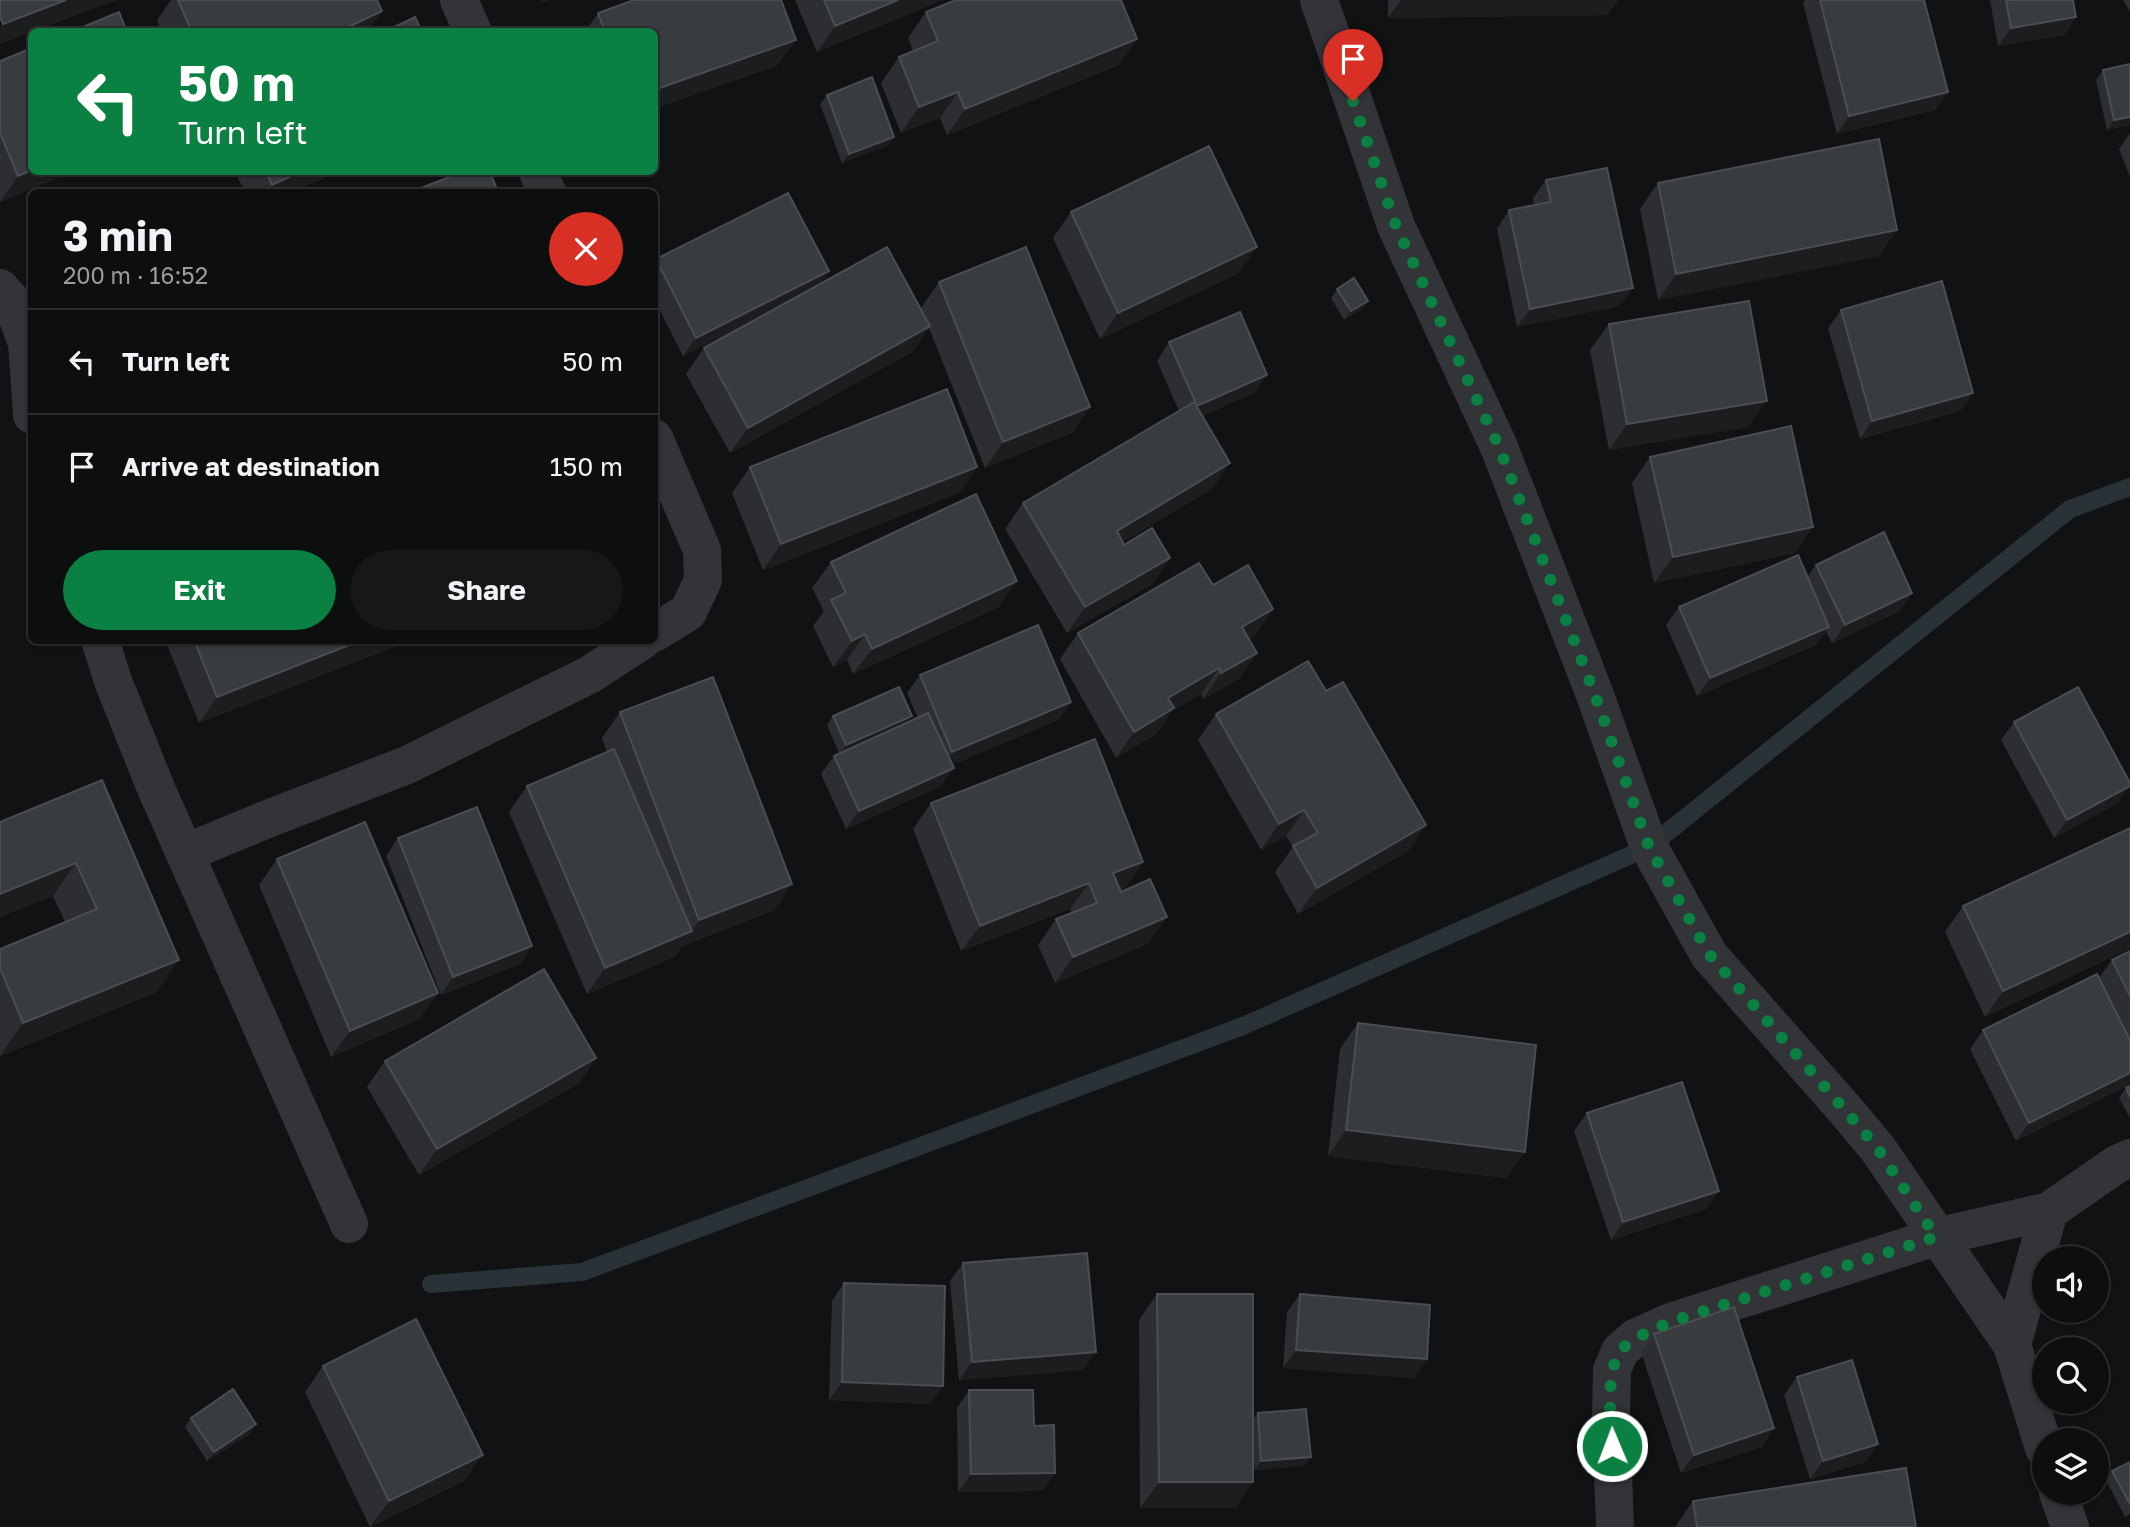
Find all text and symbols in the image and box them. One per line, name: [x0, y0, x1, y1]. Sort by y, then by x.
pin: [1323, 29, 1383, 101]
icon: arrive: [1334, 40, 1372, 78]
text: 50 m: [178, 53, 295, 112]
icon: left: [63, 56, 154, 147]
text: Turn left: [178, 113, 307, 151]
text: 3 min: [63, 210, 173, 260]
button: close: [549, 212, 623, 286]
text: 200 m · 16:52: [63, 261, 208, 289]
icon: left: [63, 343, 101, 381]
text: Turn left: [122, 346, 230, 377]
text: 50 m: [562, 346, 623, 377]
icon: arrive: [63, 448, 101, 486]
text: Arrive at destination: [122, 451, 380, 482]
text: 150 m: [550, 451, 623, 482]
button: Exit: [63, 550, 336, 630]
button: Share: [350, 550, 623, 630]
map controls: [2032, 1246, 2109, 1505]
button: sound: [2032, 1246, 2109, 1323]
button: search: [2032, 1337, 2109, 1414]
position arrow: [1575, 1409, 1649, 1483]
button: layers: [2032, 1428, 2109, 1505]

